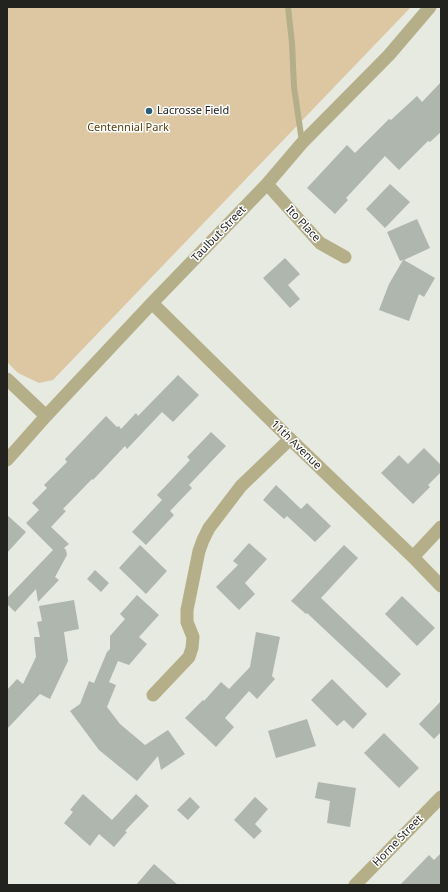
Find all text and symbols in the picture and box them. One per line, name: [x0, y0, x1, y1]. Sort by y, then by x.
place label: Lacrosse Field: [157, 104, 229, 118]
marker: Lacrosse Field: [144, 106, 154, 116]
park label: Centennial Park: [87, 121, 169, 135]
street label: Taulbut Street: [189, 203, 249, 265]
street label: Ito Place: [283, 203, 323, 245]
street label: 11th Avenue: [268, 418, 324, 472]
street label: Horne Street: [370, 813, 426, 869]

